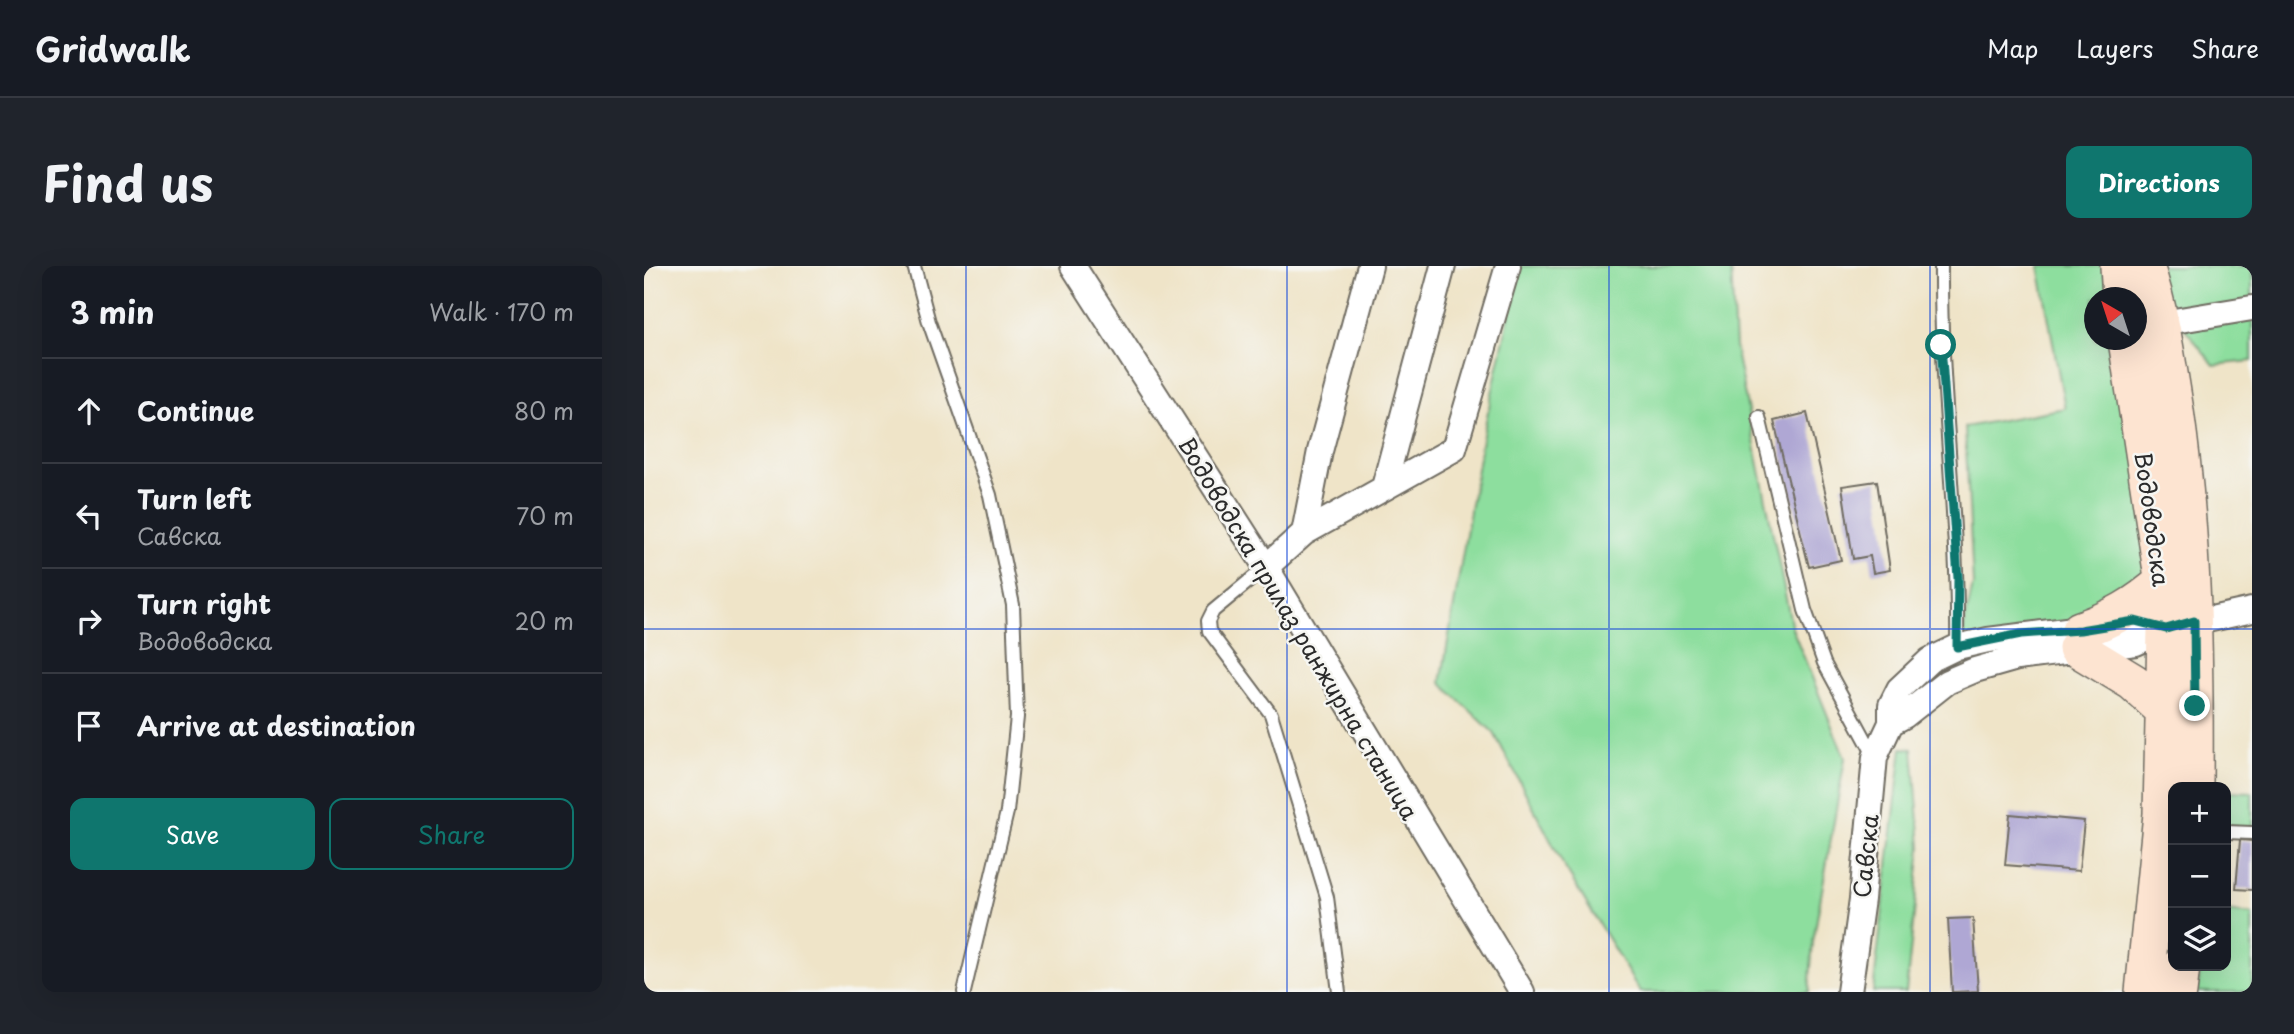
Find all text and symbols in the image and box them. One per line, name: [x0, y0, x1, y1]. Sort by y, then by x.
text: Gridwalk: [35, 23, 191, 73]
text: Map: [1987, 30, 2038, 66]
text: Layers: [2076, 30, 2153, 66]
text: Share: [2191, 30, 2259, 66]
text: Find us: [42, 145, 213, 219]
button: Directions: [2066, 146, 2252, 218]
north arrow: [2084, 287, 2147, 350]
text: 3 min: [70, 289, 155, 334]
text: Walk · 170 m: [429, 294, 574, 329]
route start: [1925, 329, 1956, 360]
text: Continue: [137, 391, 254, 430]
icon: ahead: [70, 392, 108, 430]
text: 80 m: [514, 393, 574, 428]
street label: Водоводска прилаз ранжирна станица: [1170, 430, 1428, 827]
street label: Водоводска: [2126, 450, 2180, 589]
text: Turn left: [137, 479, 252, 518]
icon: left: [70, 497, 108, 535]
text: 70 m: [516, 498, 574, 533]
text: Савска: [137, 518, 221, 553]
text: Turn right: [137, 584, 271, 623]
icon: right: [70, 602, 108, 640]
text: 20 m: [515, 603, 574, 638]
text: Водоводска: [137, 623, 272, 658]
route end: [2179, 690, 2210, 721]
text: Arrive at destination: [137, 706, 416, 745]
icon: arrive: [70, 707, 108, 745]
map controls: [2168, 782, 2231, 971]
button: +: [2168, 782, 2231, 845]
button: Save: [70, 798, 315, 870]
button: Share: [329, 798, 574, 870]
street label: Савска: [1843, 812, 1887, 900]
button: −: [2168, 845, 2231, 908]
button: layers: [2168, 908, 2231, 971]

